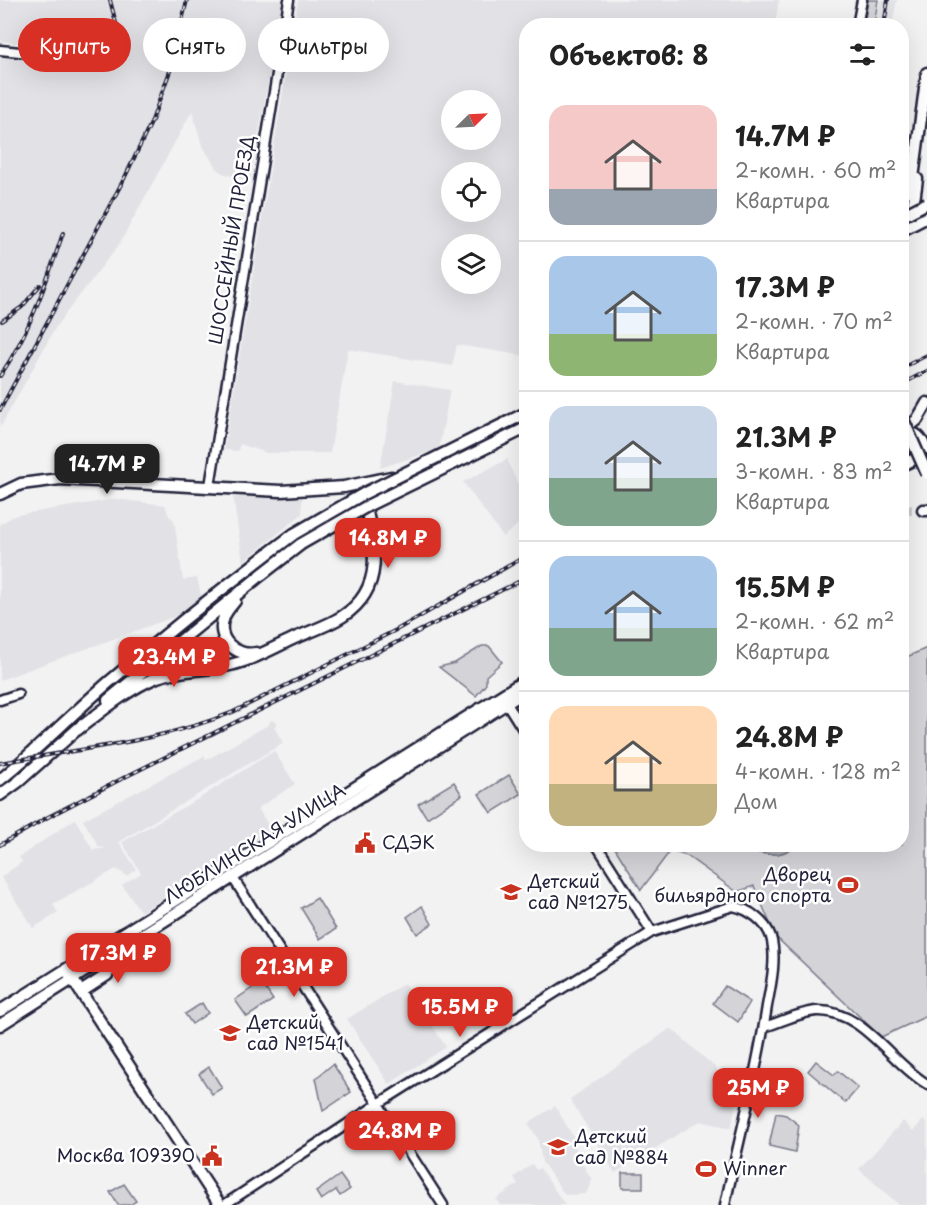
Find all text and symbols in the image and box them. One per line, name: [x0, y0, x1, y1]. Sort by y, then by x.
chip: Купить: [18, 18, 131, 72]
chip: Снять: [143, 18, 246, 72]
chip: Фильтры: [258, 18, 389, 72]
text: Объектов: 8: [549, 35, 709, 74]
icon: filters: [846, 38, 879, 71]
north arrow: [441, 90, 501, 150]
map controls: [441, 90, 501, 294]
text: 14.7M ₽: [735, 116, 835, 155]
icon: home: [597, 129, 669, 201]
street label: ШОССЕЙНЫЙ ПРОЕЗД: [201, 133, 260, 346]
text: 2-комн. · 60 m²: [735, 155, 896, 185]
button: locate: [441, 162, 501, 222]
text: Квартира: [735, 185, 829, 215]
button: layers: [441, 234, 501, 294]
text: 17.3M ₽: [735, 267, 835, 306]
icon: home: [597, 280, 669, 352]
text: 2-комн. · 70 m²: [735, 306, 893, 336]
text: Квартира: [735, 336, 829, 366]
text: 21.3M ₽: [735, 417, 837, 456]
icon: home: [597, 430, 669, 502]
pin: 14.7M ₽: [52, 444, 162, 495]
text: 14.7M ₽: [68, 448, 146, 478]
text: 3-комн. · 83 m²: [735, 456, 893, 486]
text: Квартира: [735, 486, 829, 516]
pin: 14.8M ₽: [333, 518, 443, 569]
text: 14.8M ₽: [349, 522, 427, 552]
text: 15.5M ₽: [735, 567, 835, 606]
icon: home: [597, 580, 669, 652]
text: 2-комн. · 62 m²: [735, 606, 894, 636]
text: Квартира: [735, 636, 829, 666]
pin: 23.4M ₽: [119, 637, 229, 688]
text: 23.4M ₽: [132, 641, 216, 671]
text: 24.8M ₽: [735, 717, 843, 756]
icon: home: [597, 730, 669, 802]
text: 4-комн. · 128 m²: [735, 756, 901, 786]
street label: ЛЮБЛИНСКАЯ УЛИЦА: [158, 776, 350, 910]
text: Дом: [735, 786, 778, 816]
place label: СДЭК: [382, 828, 435, 855]
public building icon: СДЭК: [353, 831, 377, 855]
place label: Дворец бильярдного спорта: [654, 860, 831, 908]
place label: Детский сад №1275: [527, 867, 628, 915]
sports icon: Дворец бильярдного спорта: [836, 873, 860, 897]
school or university icon: Детский сад №1275: [499, 880, 523, 904]
pin: 17.3M ₽: [63, 933, 173, 984]
text: 17.3M ₽: [80, 937, 156, 967]
pin: 21.3M ₽: [239, 947, 349, 998]
text: 21.3M ₽: [255, 951, 333, 981]
pin: 15.5M ₽: [405, 987, 515, 1038]
text: 15.5M ₽: [422, 991, 498, 1021]
place label: Детский сад №1541: [246, 1008, 344, 1056]
school or university icon: Детский сад №1541: [218, 1021, 242, 1045]
pin: 25M ₽: [716, 1068, 800, 1119]
text: 25M ₽: [727, 1072, 789, 1102]
pin: 24.8M ₽: [345, 1111, 455, 1162]
text: 24.8M ₽: [358, 1115, 442, 1145]
place label: Детский сад №884: [574, 1122, 669, 1170]
school or university icon: Детский сад №884: [546, 1135, 570, 1159]
place label: Москва 109390: [57, 1141, 195, 1168]
public building icon: Москва 109390: [200, 1144, 224, 1168]
place label: Winner: [723, 1154, 788, 1181]
sports icon: Winner: [694, 1157, 718, 1181]

